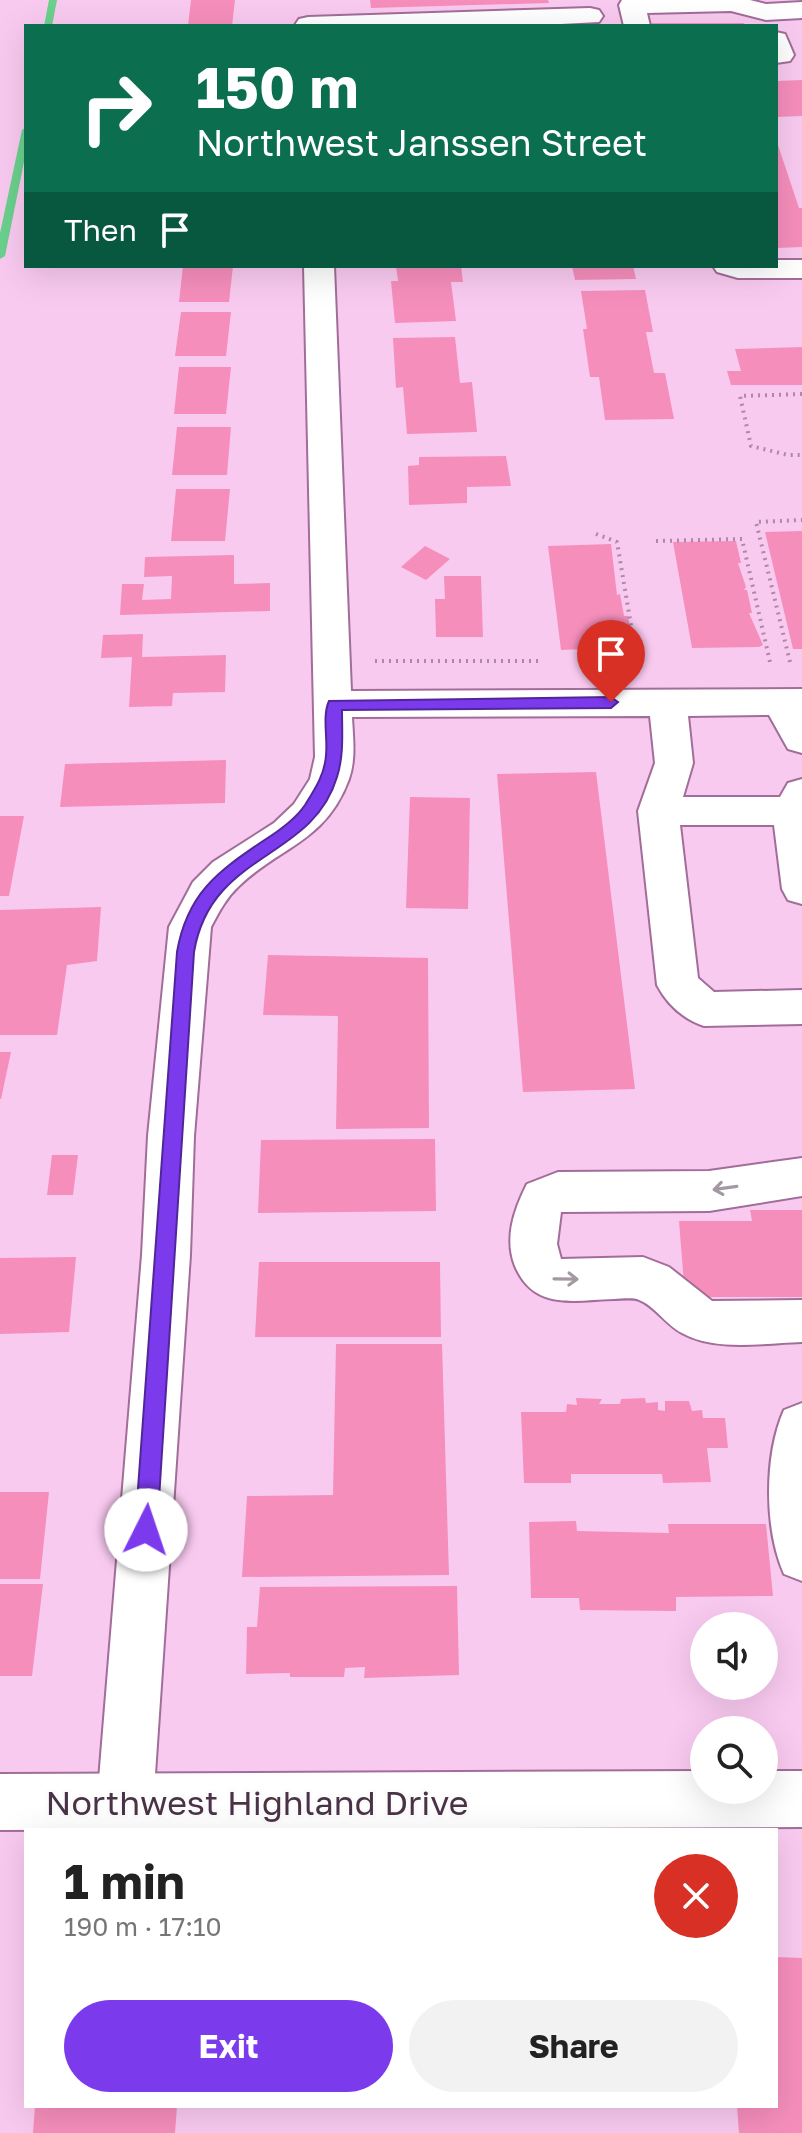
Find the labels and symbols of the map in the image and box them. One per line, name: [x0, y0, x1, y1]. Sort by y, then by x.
pin: [577, 620, 645, 702]
one-way arrow: [713, 1181, 738, 1196]
one-way arrow: [552, 1271, 579, 1287]
position arrow: [104, 1488, 188, 1572]
street label: Northwest Highland Drive: [46, 1782, 468, 1822]

